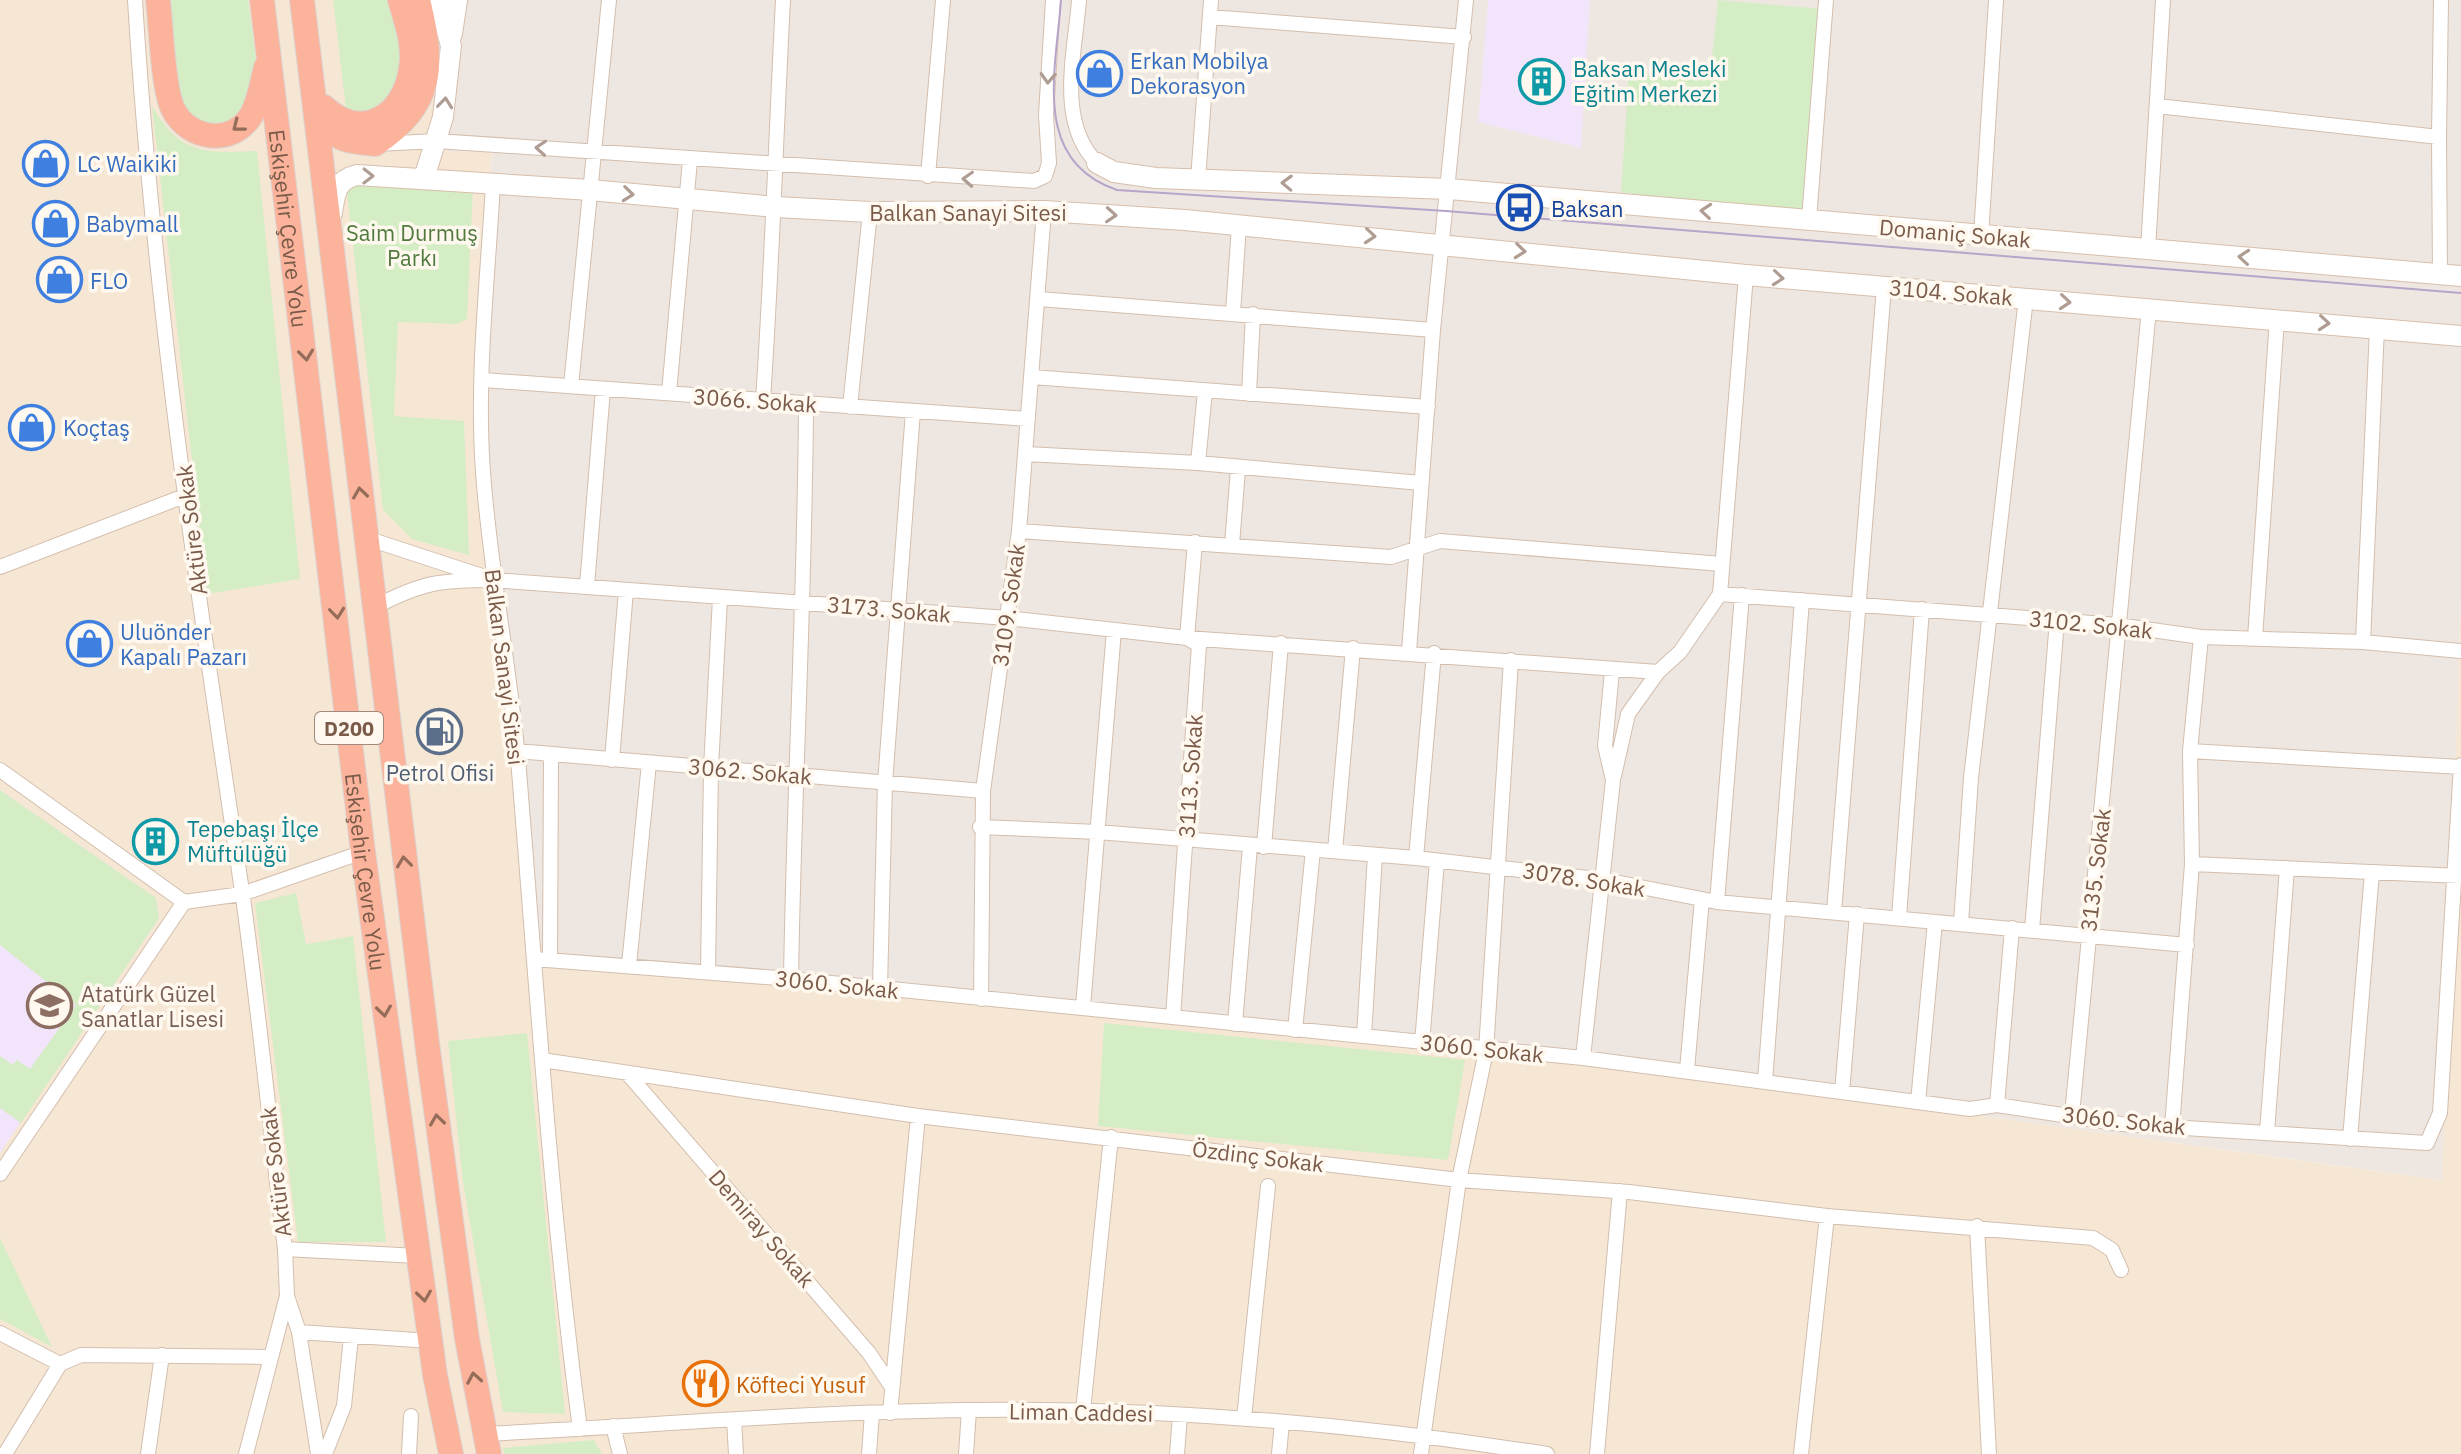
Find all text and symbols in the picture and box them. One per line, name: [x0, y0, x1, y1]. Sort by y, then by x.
place label: Erkan Mobilya Dekorasyon: [1130, 46, 1269, 100]
shop icon: Erkan Mobilya Dekorasyon: [1075, 49, 1123, 97]
place label: Baksan Mesleki Eğitim Merkezi: [1573, 54, 1726, 108]
building icon: Baksan Mesleki Eğitim Merkezi: [1518, 57, 1566, 105]
one-way arrow: [1040, 72, 1057, 85]
one-way arrow: [436, 96, 453, 109]
one-way arrow: [232, 117, 247, 131]
street label: Eskişehir Çevre Yolu: [263, 128, 315, 329]
shop icon: LC Waikiki: [22, 139, 70, 187]
one-way arrow: [534, 140, 547, 157]
place label: LC Waikiki: [77, 149, 177, 178]
one-way arrow: [362, 167, 375, 185]
one-way arrow: [961, 170, 974, 187]
one-way arrow: [1280, 174, 1293, 191]
bus stop icon: Baksan: [1496, 184, 1544, 232]
one-way arrow: [622, 185, 635, 202]
place label: Baksan: [1551, 194, 1623, 223]
street label: Balkan Sanayi Sitesi: [869, 198, 1067, 227]
shop icon: Babymall: [31, 199, 79, 247]
one-way arrow: [1699, 203, 1712, 220]
one-way arrow: [1105, 206, 1118, 223]
place label: Babymall: [86, 209, 179, 238]
street label: Domaniç Sokak: [1878, 212, 2032, 254]
park label: Saim Durmuş Parkı: [346, 218, 478, 272]
one-way arrow: [1364, 228, 1377, 245]
one-way arrow: [1514, 242, 1527, 259]
one-way arrow: [2237, 249, 2250, 266]
shop icon: FLO: [35, 256, 83, 304]
place label: FLO: [90, 266, 128, 295]
one-way arrow: [1772, 269, 1785, 286]
street label: 3104. Sokak: [1888, 272, 2014, 312]
one-way arrow: [2059, 293, 2072, 310]
one-way arrow: [2318, 315, 2331, 332]
one-way arrow: [297, 348, 314, 362]
street label: 3066. Sokak: [692, 381, 818, 419]
shop icon: Koçtaş: [8, 403, 56, 451]
place label: Koçtaş: [63, 413, 130, 442]
street label: Aktüre Sokak: [169, 463, 213, 597]
one-way arrow: [352, 486, 369, 499]
street label: 3109. Sokak: [985, 541, 1031, 668]
street label: Balkan Sanayi Sitesi: [479, 567, 531, 767]
street label: 3173. Sokak: [826, 589, 952, 629]
street label: 3102. Sokak: [2028, 603, 2155, 645]
one-way arrow: [328, 607, 345, 620]
place label: Uluönder Kapalı Pazarı: [120, 617, 247, 671]
shop icon: Uluönder Kapalı Pazarı: [65, 620, 113, 668]
fuel station icon: Petrol Ofisi: [416, 707, 464, 755]
road number: D200: [315, 712, 383, 744]
street label: 3113. Sokak: [1171, 713, 1209, 839]
street label: 3062. Sokak: [687, 751, 813, 791]
place label: Petrol Ofisi: [386, 758, 494, 787]
street label: Eskişehir Çevre Yolu: [339, 771, 394, 972]
street label: 3135. Sokak: [2073, 806, 2117, 933]
place label: Tepebaşı İlçe Müftülüğü: [187, 814, 319, 868]
building icon: Tepebaşı İlçe Müftülüğü: [132, 817, 180, 865]
one-way arrow: [395, 855, 412, 868]
street label: 3078. Sokak: [1521, 855, 1648, 903]
street label: 3060. Sokak: [774, 963, 901, 1005]
place label: Atatürk Güzel Sanatlar Lisesi: [81, 979, 224, 1033]
school or university icon: Atatürk Güzel Sanatlar Lisesi: [26, 982, 74, 1030]
one-way arrow: [375, 1004, 392, 1018]
street label: 3060. Sokak: [1419, 1027, 1546, 1069]
street label: 3060. Sokak: [2061, 1099, 2188, 1141]
street label: Aktüre Sokak: [253, 1105, 297, 1239]
one-way arrow: [429, 1113, 446, 1127]
street label: Özdinç Sokak: [1190, 1134, 1326, 1179]
street label: Demiray Sokak: [703, 1163, 822, 1293]
one-way arrow: [415, 1289, 432, 1303]
restaurant icon: Köfteci Yusuf: [681, 1360, 729, 1408]
place label: Köfteci Yusuf: [736, 1370, 865, 1399]
one-way arrow: [466, 1371, 483, 1384]
street label: Liman Caddesi: [1009, 1396, 1153, 1428]

